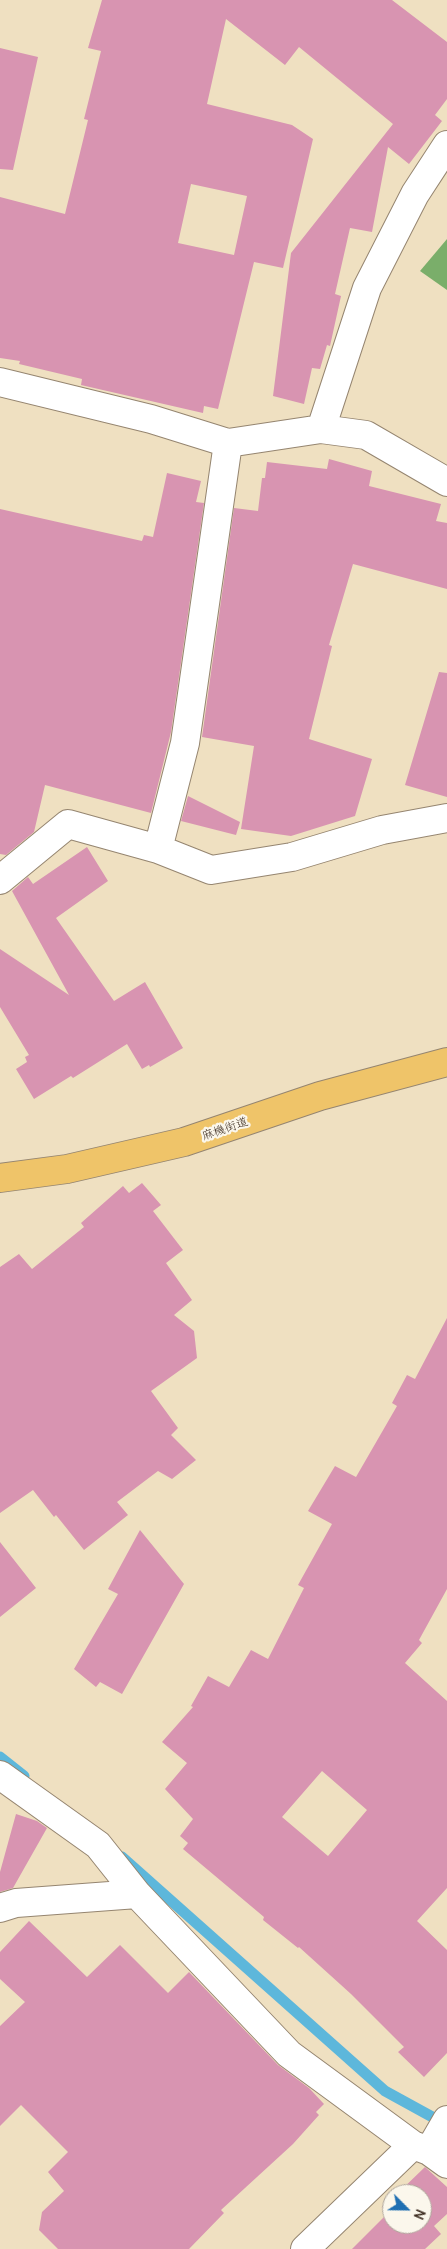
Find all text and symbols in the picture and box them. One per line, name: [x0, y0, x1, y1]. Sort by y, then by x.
street label: 麻機街道: [200, 1114, 250, 1144]
north arrow: [382, 2184, 432, 2234]
text: N: [410, 2206, 430, 2222]

